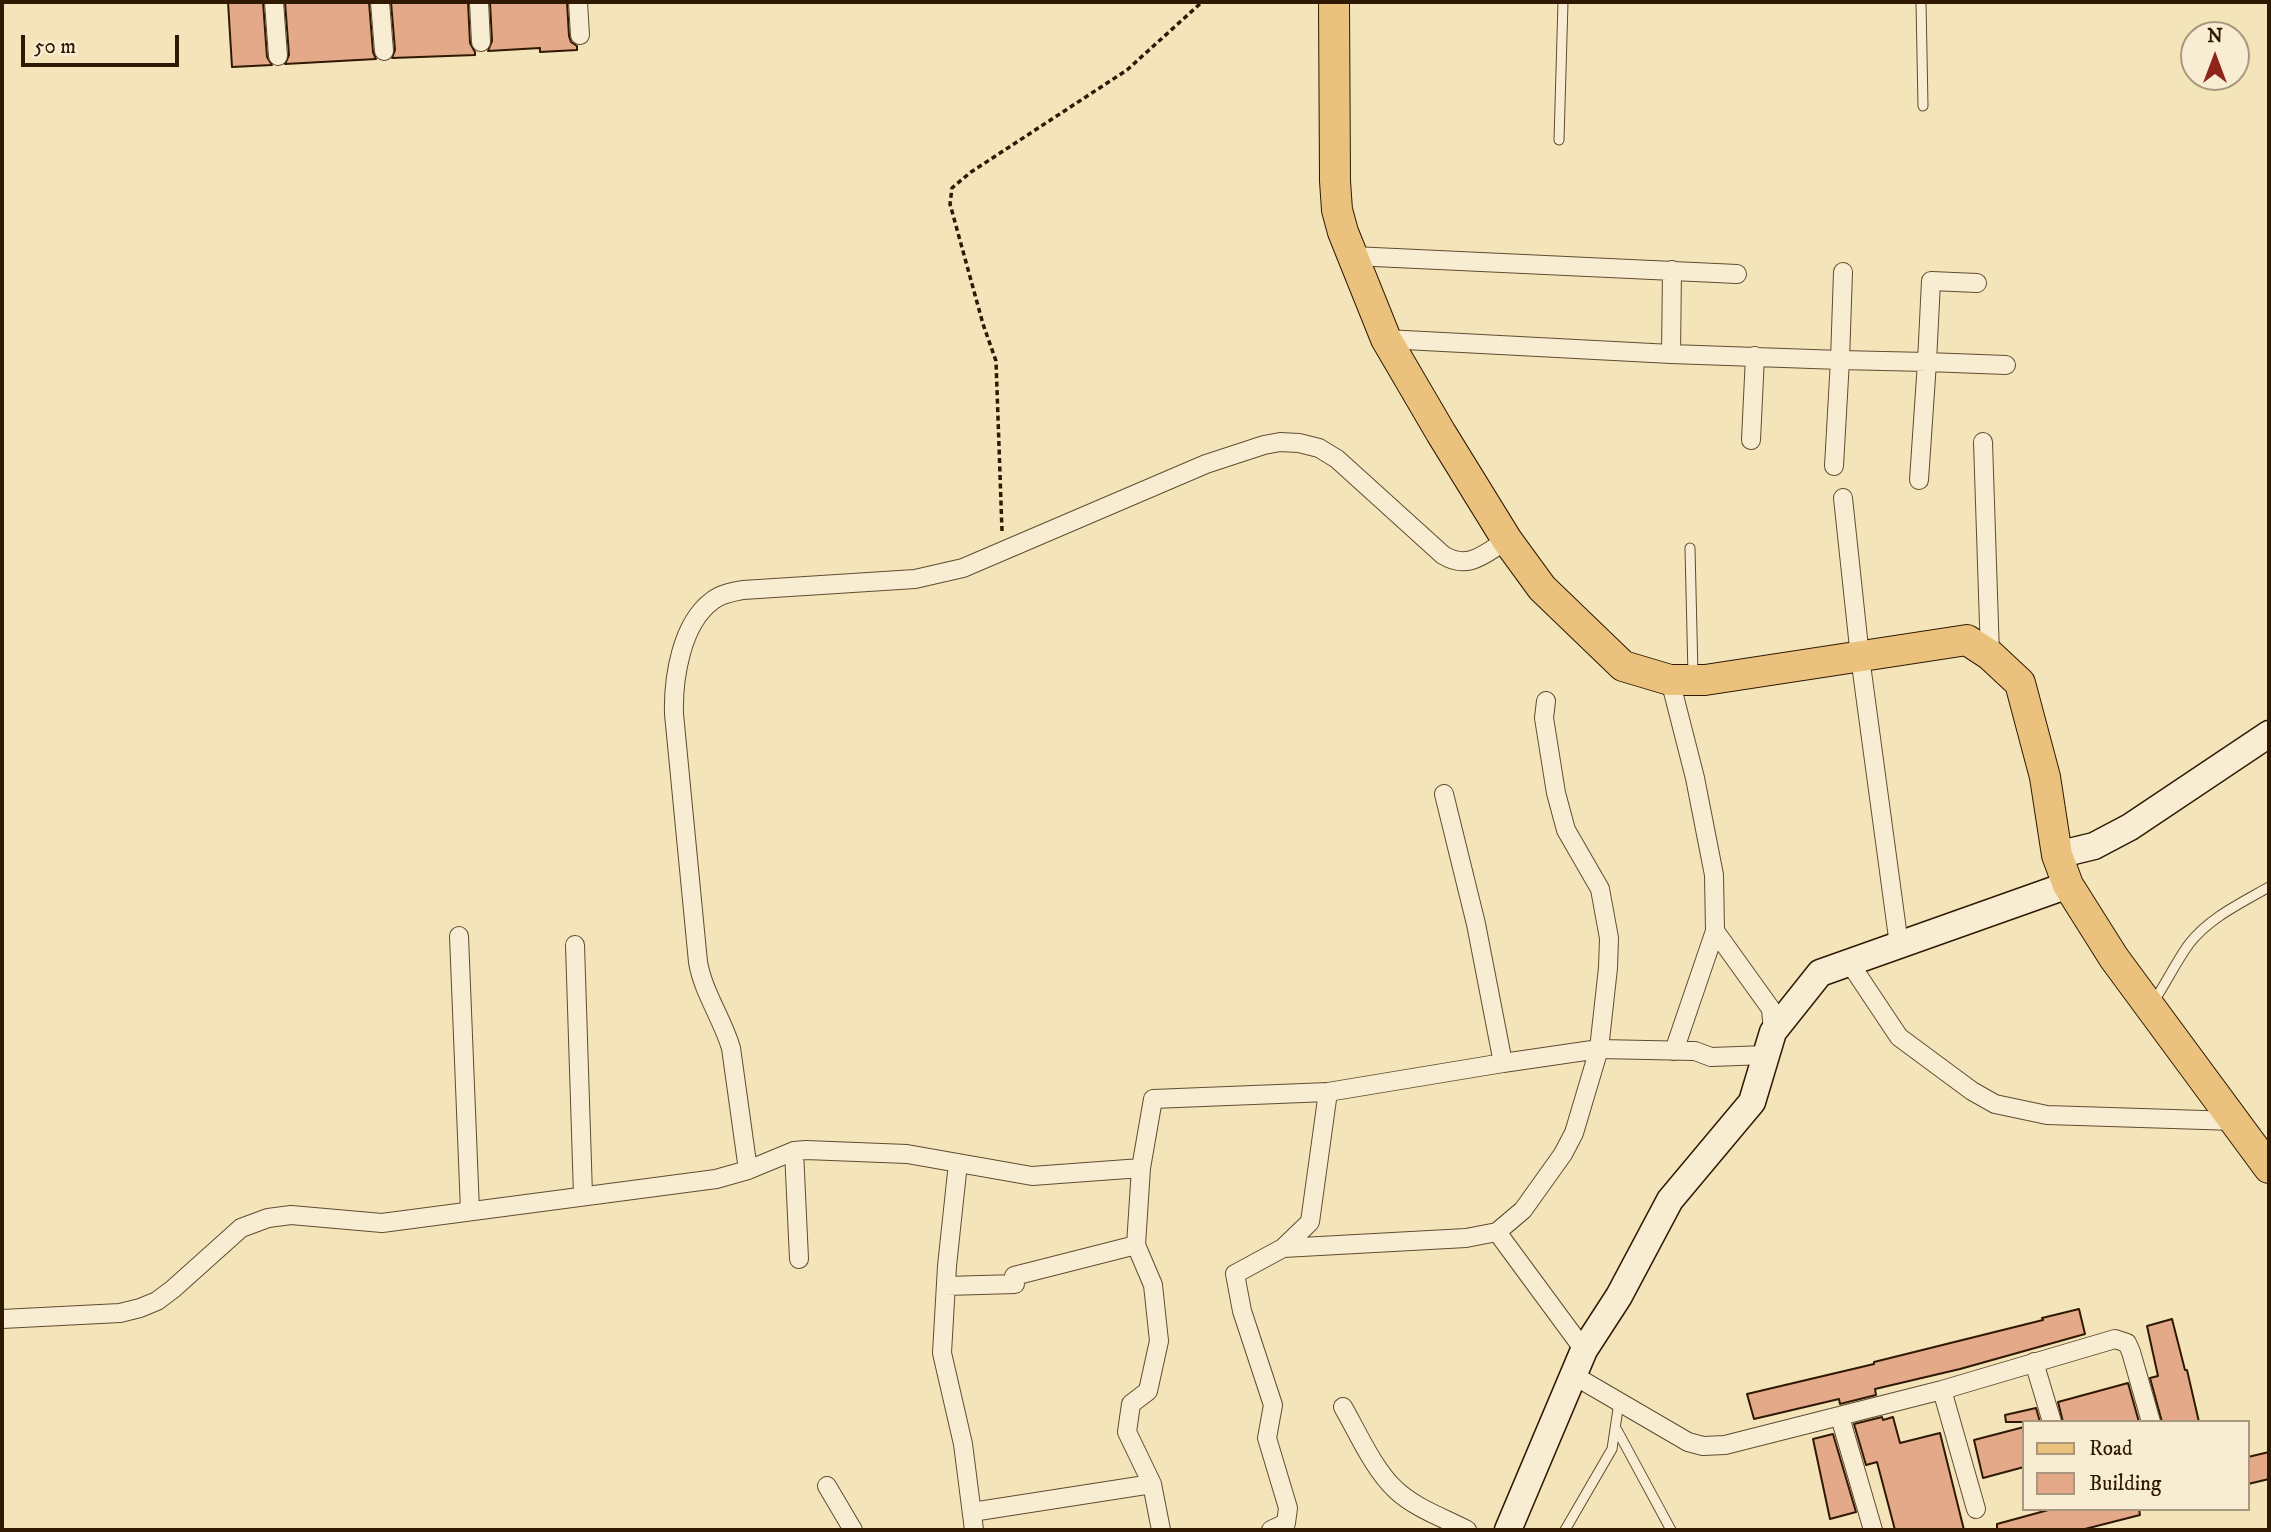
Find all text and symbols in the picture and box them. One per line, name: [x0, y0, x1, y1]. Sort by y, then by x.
scale bar: [24, 21, 182, 65]
north arrow: [2180, 21, 2250, 91]
text: N: [2207, 25, 2223, 48]
text: 50 m: [34, 34, 76, 60]
legend: [2022, 1420, 2250, 1511]
text: Road: [2089, 1436, 2133, 1462]
text: Building: [2089, 1471, 2161, 1497]

